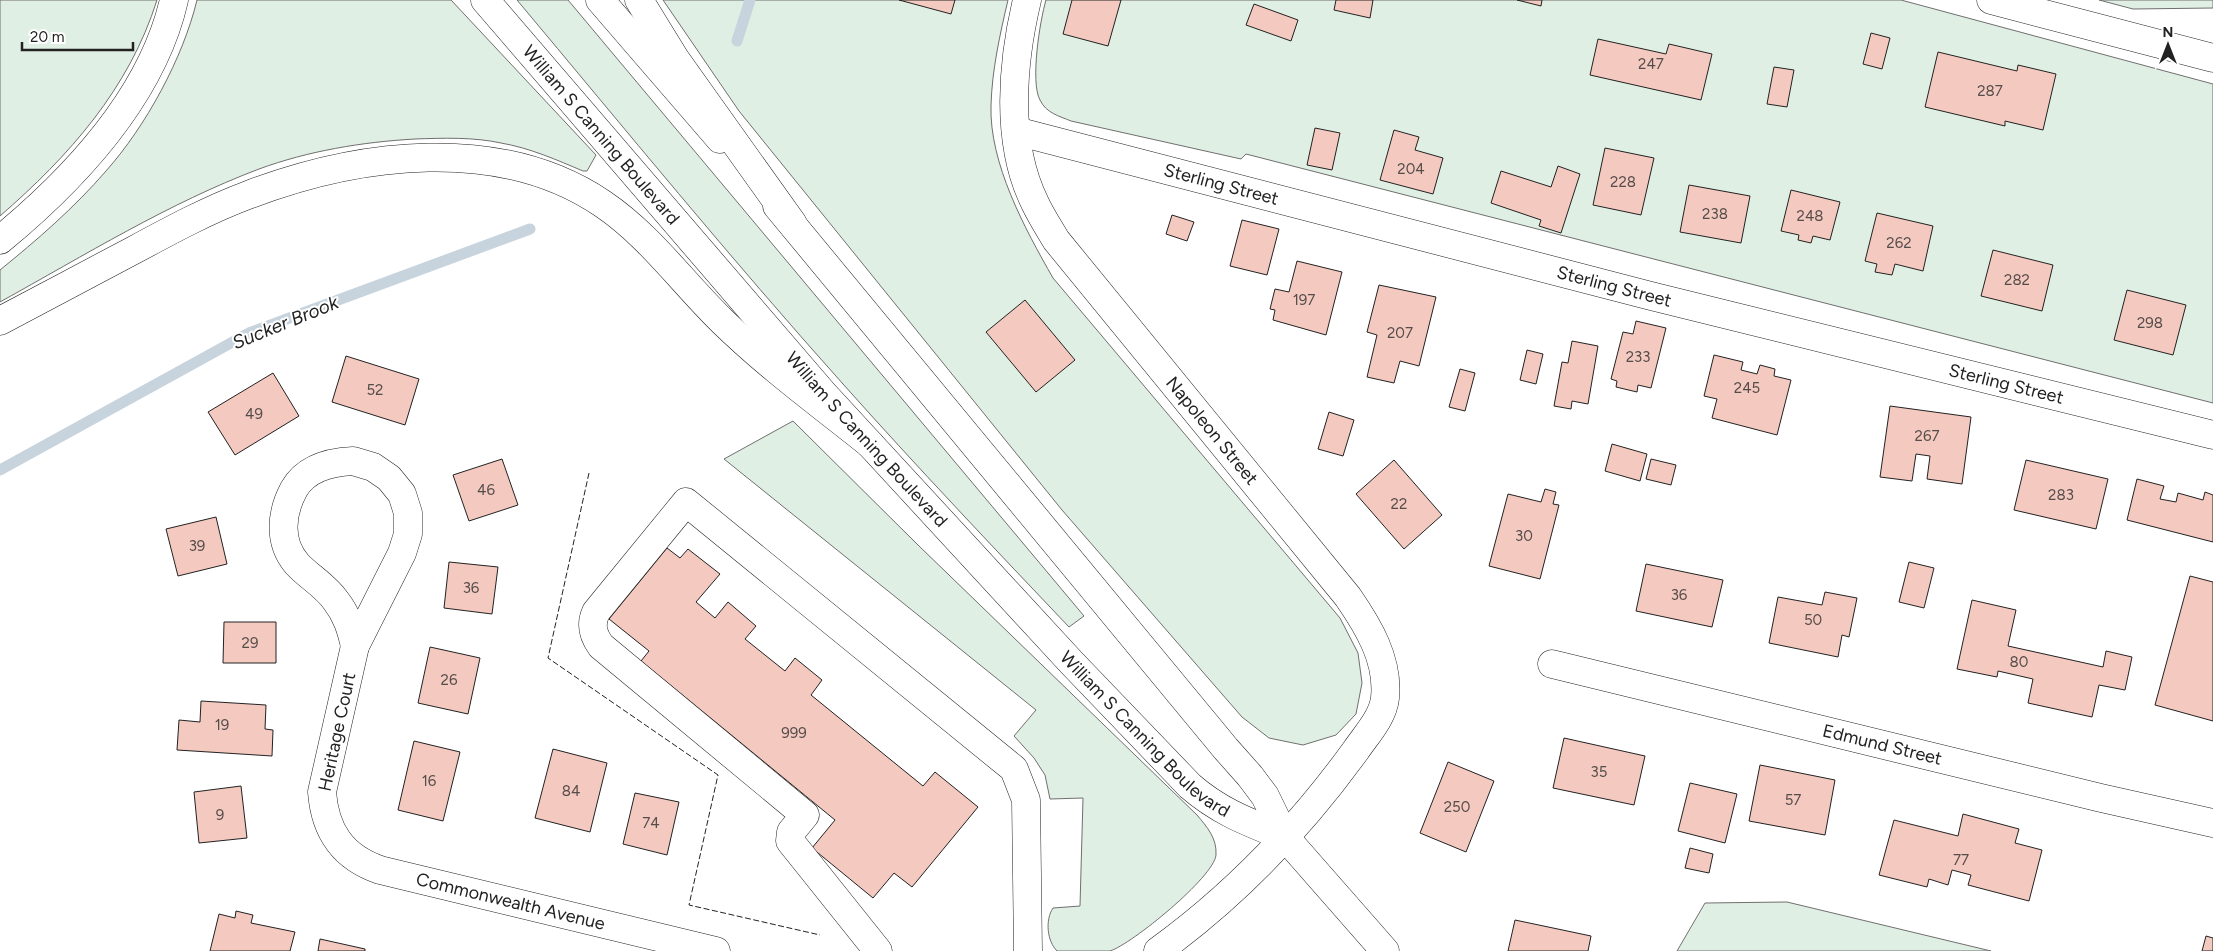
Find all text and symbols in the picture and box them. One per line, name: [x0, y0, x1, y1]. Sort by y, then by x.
scale bar: [22, 20, 134, 52]
north arrow: [2143, 20, 2193, 70]
text: N: [2163, 24, 2173, 41]
text: 20 m: [30, 28, 64, 46]
street label: William S Canning Boulevard: [518, 41, 684, 229]
house number: 247: [1638, 55, 1664, 73]
house number: 287: [1977, 82, 2003, 100]
street label: Sterling Street: [1162, 159, 1281, 210]
house number: 204: [1397, 160, 1425, 178]
house number: 228: [1610, 173, 1636, 191]
house number: 238: [1702, 205, 1728, 223]
house number: 248: [1797, 207, 1823, 225]
house number: 262: [1886, 234, 1912, 252]
street label: Sterling Street: [1555, 261, 1674, 312]
house number: 282: [2004, 271, 2030, 289]
water label: Sucker Brook: [229, 290, 342, 354]
house number: 197: [1293, 291, 1315, 309]
house number: 298: [2137, 314, 2163, 332]
house number: 207: [1387, 324, 1413, 342]
street label: William S Canning Boulevard: [781, 347, 952, 532]
house number: 233: [1626, 348, 1650, 366]
street label: Sterling Street: [1947, 359, 2066, 409]
street label: Napoleon Street: [1161, 372, 1263, 489]
house number: 245: [1734, 379, 1760, 397]
house number: 52: [366, 381, 384, 399]
house number: 49: [245, 405, 263, 423]
house number: 267: [1915, 427, 1939, 445]
house number: 46: [477, 481, 495, 499]
house number: 283: [2048, 486, 2074, 504]
house number: 22: [1391, 495, 1407, 513]
house number: 30: [1515, 527, 1533, 545]
house number: 39: [189, 537, 205, 555]
house number: 36: [463, 579, 480, 597]
house number: 36: [1671, 586, 1688, 604]
house number: 50: [1804, 611, 1822, 629]
house number: 29: [242, 634, 258, 652]
street label: William S Canning Boulevard: [1055, 646, 1234, 822]
house number: 80: [2010, 653, 2028, 671]
street label: Heritage Court: [314, 670, 360, 793]
house number: 26: [441, 671, 458, 689]
house number: 19: [215, 716, 229, 734]
street label: Edmund Street: [1820, 719, 1944, 770]
house number: 999: [781, 724, 807, 742]
house number: 35: [1591, 763, 1607, 781]
house number: 16: [422, 772, 437, 790]
house number: 84: [562, 782, 580, 800]
house number: 57: [1785, 791, 1801, 809]
house number: 250: [1444, 798, 1470, 816]
house number: 9: [216, 806, 224, 824]
house number: 74: [642, 814, 660, 832]
house number: 77: [1953, 851, 1969, 869]
street label: Commonwealth Avenue: [414, 868, 607, 935]

